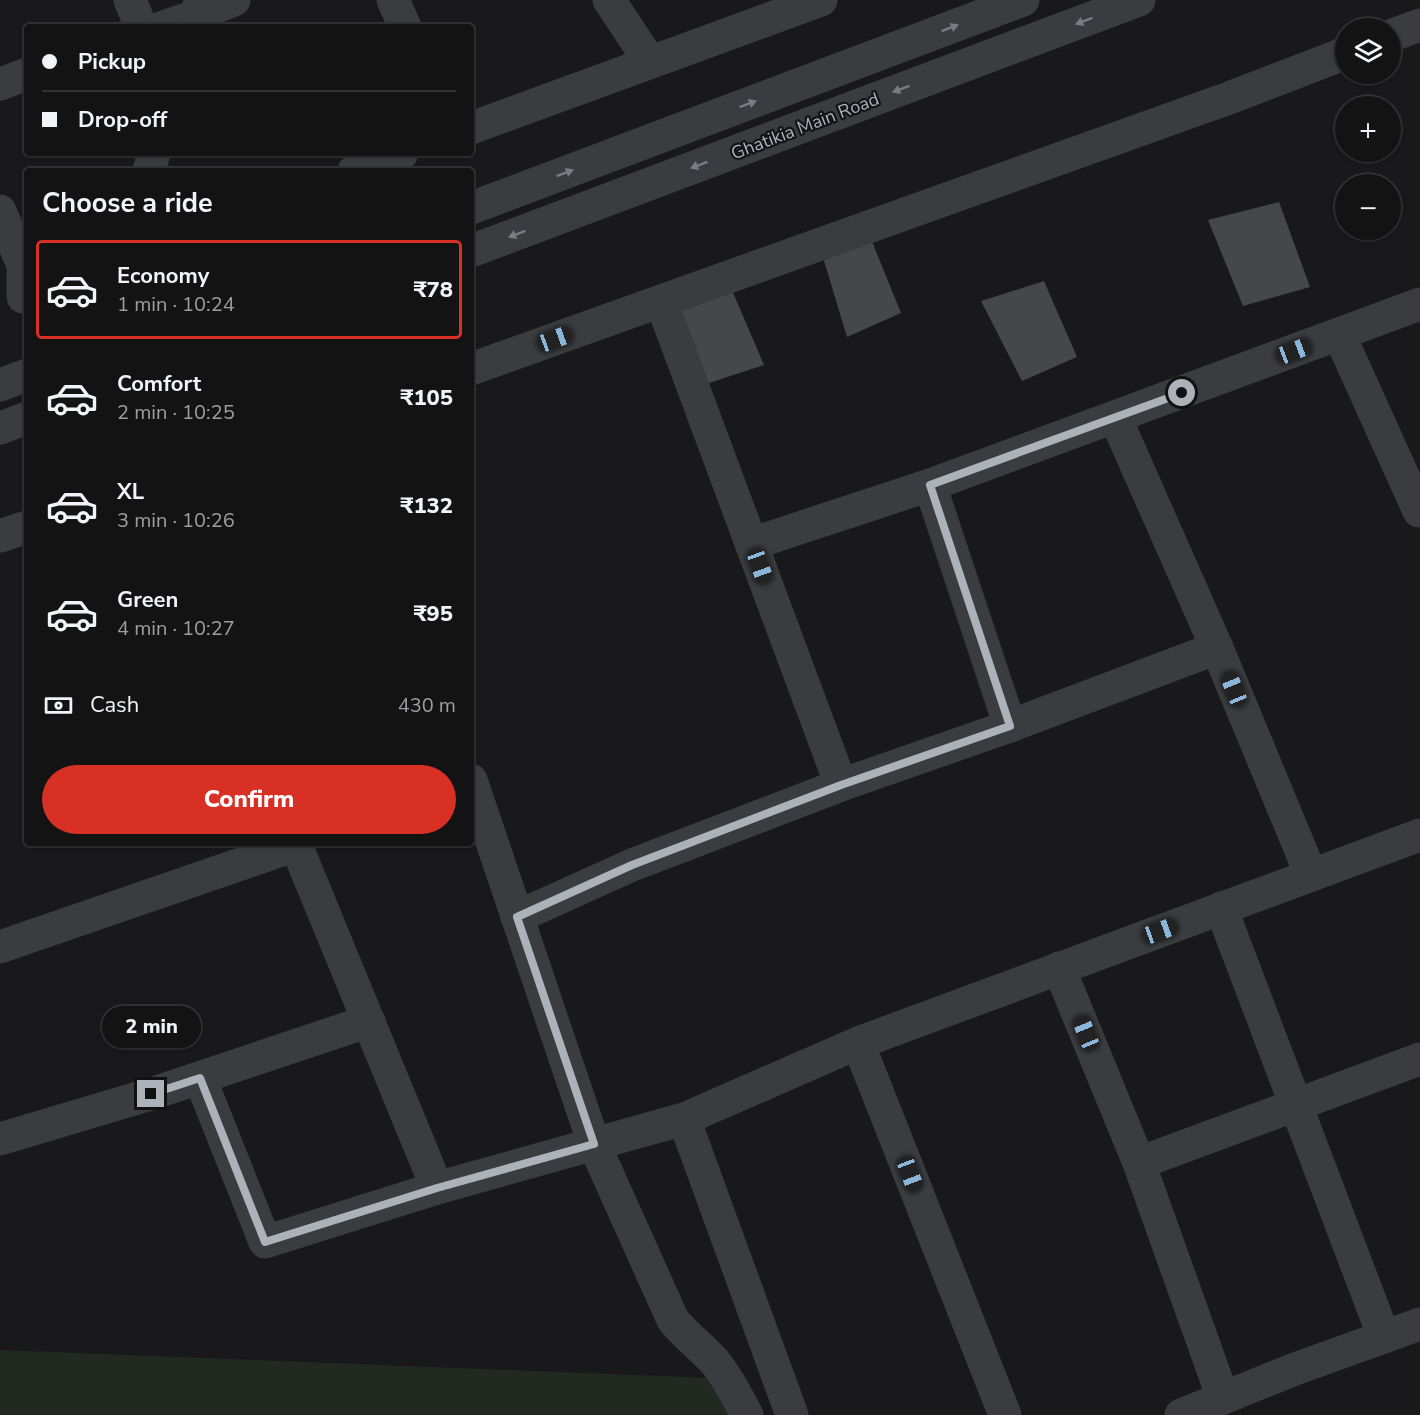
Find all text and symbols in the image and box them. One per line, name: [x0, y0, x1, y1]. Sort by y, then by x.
one-way arrow: [1075, 16, 1093, 26]
map controls: [1335, 18, 1401, 240]
button: layers: [1335, 18, 1401, 84]
one-way arrow: [941, 22, 959, 32]
text: Pickup: [78, 47, 146, 77]
one-way arrow: [892, 85, 910, 95]
street label: Ghatikia Main Road: [728, 87, 882, 165]
button: +: [1335, 96, 1401, 162]
one-way arrow: [739, 99, 757, 109]
text: Drop-off: [78, 105, 167, 135]
one-way arrow: [690, 161, 708, 171]
one-way arrow: [556, 167, 574, 177]
button: −: [1335, 174, 1401, 240]
text: Choose a ride: [42, 185, 213, 222]
one-way arrow: [507, 229, 525, 239]
text: Economy: [117, 261, 209, 291]
icon: car: [45, 263, 99, 317]
text: ₹78: [413, 275, 453, 305]
text: 1 min · 10:24: [117, 291, 235, 318]
car: [535, 324, 575, 354]
car: [1274, 336, 1314, 366]
text: Comfort: [117, 369, 201, 399]
icon: car: [45, 371, 99, 425]
route start: [1168, 379, 1195, 406]
text: ₹105: [400, 383, 453, 413]
text: 2 min · 10:25: [117, 399, 235, 426]
text: XL: [117, 477, 144, 507]
icon: car: [45, 479, 99, 533]
text: ₹132: [400, 491, 453, 521]
text: 3 min · 10:26: [117, 507, 235, 534]
car: [745, 546, 775, 586]
text: Green: [117, 585, 178, 615]
icon: car: [45, 587, 99, 641]
text: ₹95: [413, 599, 453, 629]
text: 4 min · 10:27: [117, 615, 235, 642]
car: [1219, 669, 1249, 709]
icon: cash: [42, 689, 75, 722]
text: Cash: [90, 690, 139, 720]
text: 430 m: [398, 692, 456, 719]
button: Confirm: [42, 765, 456, 834]
car: [1140, 916, 1180, 946]
callout: 2 min: [102, 1007, 201, 1049]
text: 2 min: [125, 1013, 178, 1040]
car: [1071, 1013, 1101, 1053]
route end: [137, 1080, 164, 1107]
car: [895, 1154, 925, 1194]

